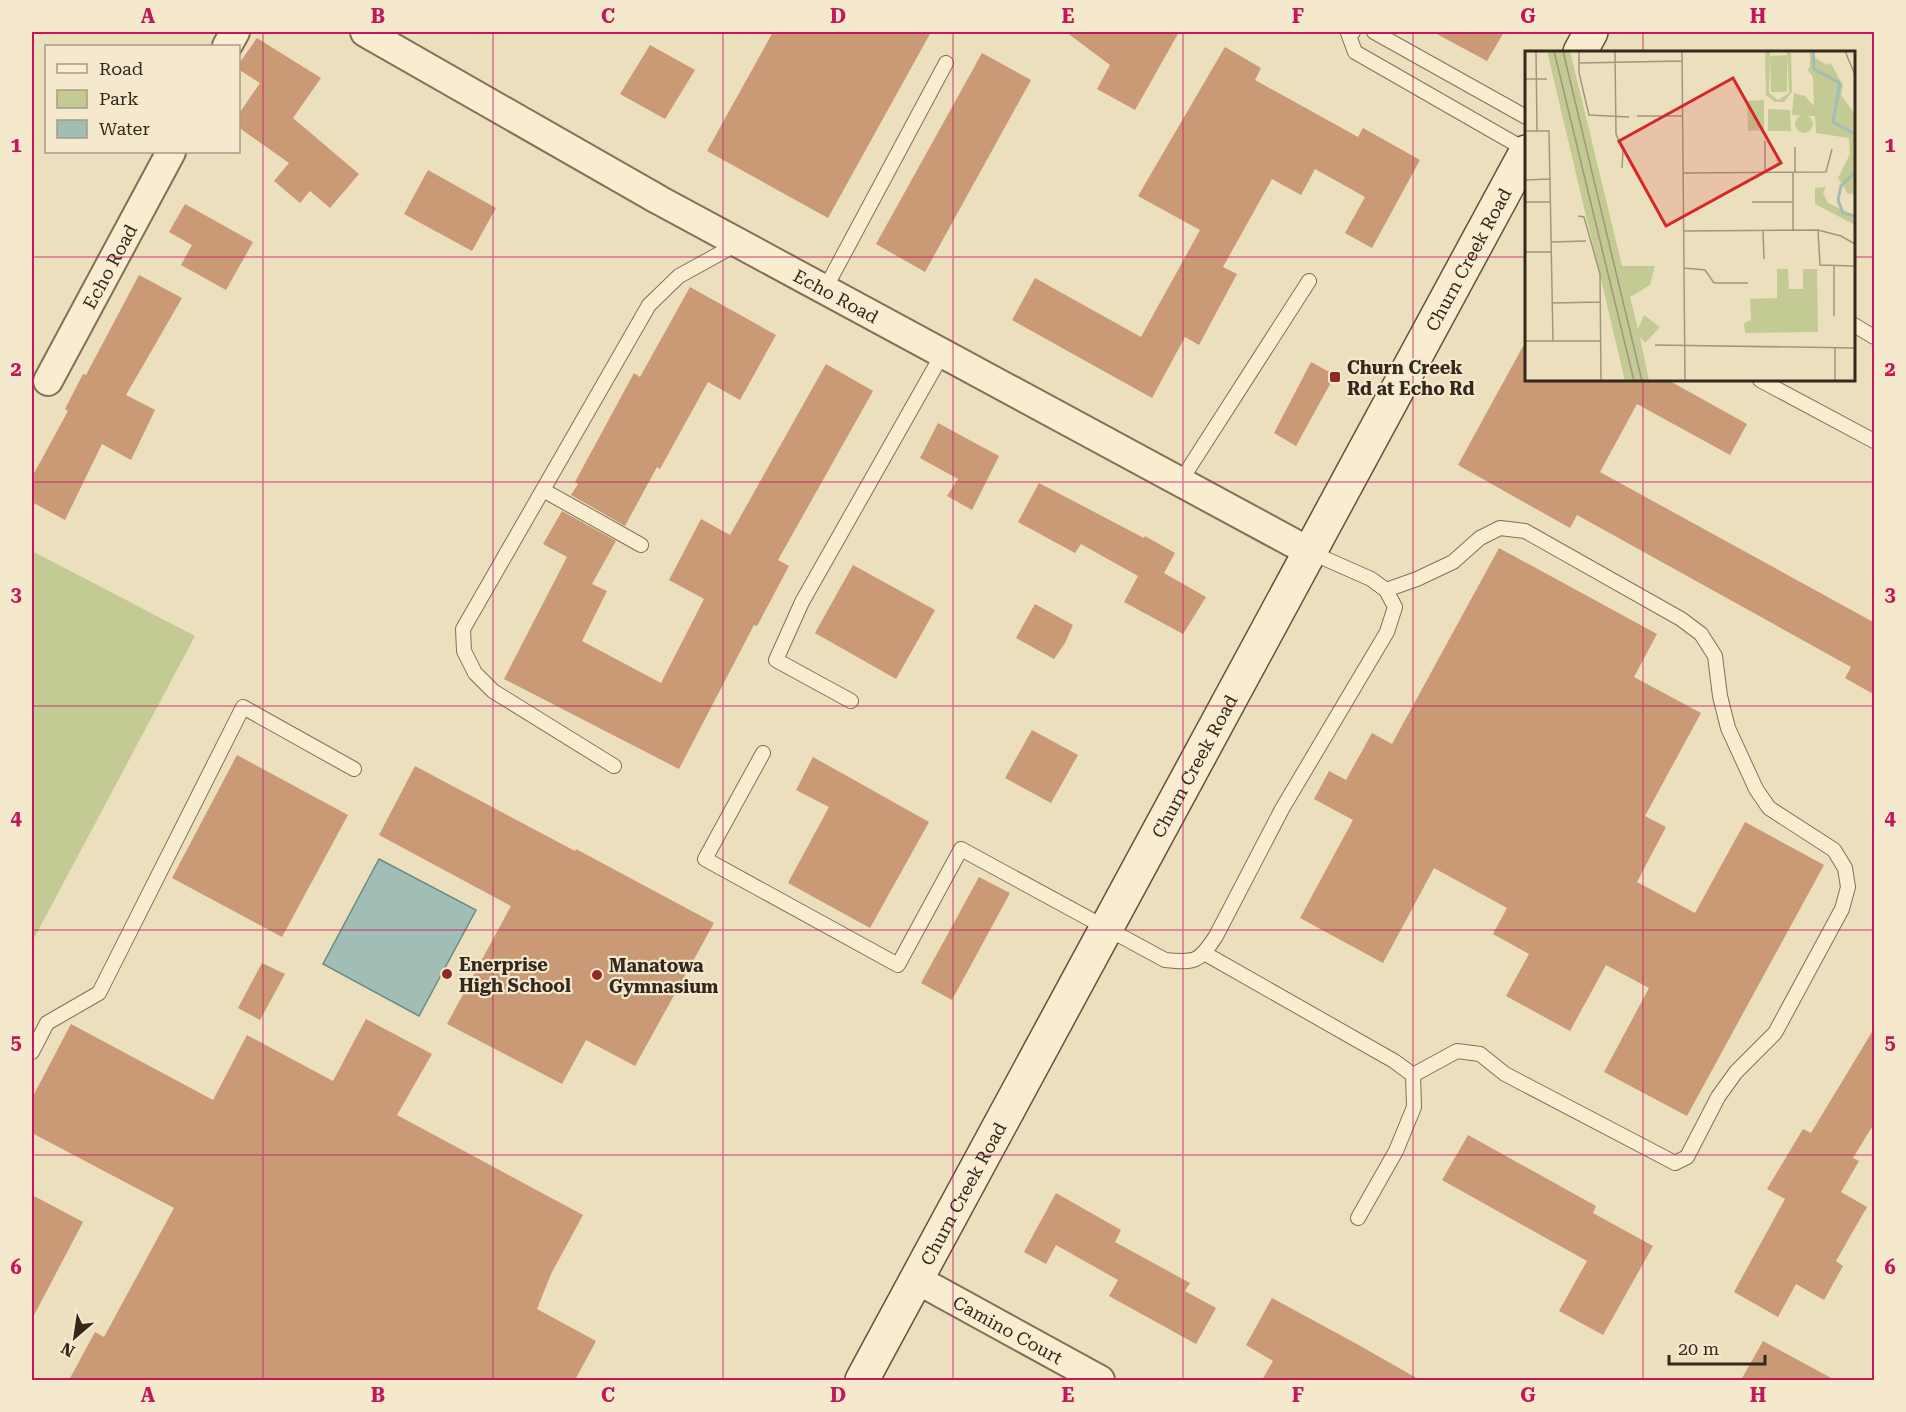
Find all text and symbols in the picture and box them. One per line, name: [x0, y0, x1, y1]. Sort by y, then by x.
text: A: [141, 4, 156, 28]
text: B: [371, 4, 385, 28]
text: C: [601, 4, 615, 28]
text: D: [830, 4, 846, 28]
text: E: [1062, 4, 1075, 28]
text: F: [1292, 4, 1304, 28]
text: G: [1520, 4, 1536, 28]
text: H: [1750, 4, 1766, 28]
legend: [45, 45, 240, 153]
inset map: [1525, 51, 1855, 381]
text: Road: [99, 58, 144, 79]
text: Park: [99, 88, 139, 109]
text: Water: [99, 118, 150, 139]
text: 1: [10, 133, 22, 157]
text: 1: [1884, 133, 1896, 157]
street label: Churn Creek Road: [1421, 184, 1515, 334]
street label: Echo Road: [78, 220, 141, 313]
street label: Echo Road: [790, 264, 883, 327]
text: 2: [10, 357, 22, 381]
place label: Churn Creek Rd at Echo Rd: [1347, 357, 1474, 399]
text: 2: [1884, 357, 1896, 381]
marker: Churn Creek Rd at Echo Rd: [1328, 370, 1342, 384]
text: 3: [10, 582, 22, 606]
text: 3: [1884, 582, 1896, 606]
street label: Churn Creek Road: [1147, 691, 1241, 841]
text: 4: [10, 806, 22, 830]
text: 4: [1884, 806, 1896, 830]
place label: Enerprise High School: [459, 954, 571, 996]
place label: Manatowa Gymnasium: [609, 955, 719, 997]
marker: Enerprise High School: [440, 967, 454, 981]
marker: Manatowa Gymnasium: [590, 968, 604, 982]
text: 5: [10, 1030, 22, 1054]
text: 5: [1884, 1030, 1896, 1054]
street label: Churn Creek Road: [916, 1118, 1010, 1269]
text: 6: [10, 1255, 22, 1279]
text: 6: [1884, 1255, 1896, 1279]
street label: Camino Court: [950, 1291, 1067, 1368]
north arrow: [45, 1307, 105, 1367]
scale bar: [1669, 1328, 1765, 1366]
text: N: [58, 1338, 78, 1361]
text: 20 m: [1678, 1338, 1719, 1359]
text: A: [141, 1383, 156, 1407]
text: B: [371, 1383, 385, 1407]
text: C: [601, 1383, 615, 1407]
text: D: [830, 1383, 846, 1407]
text: E: [1062, 1383, 1075, 1407]
text: F: [1292, 1383, 1304, 1407]
text: G: [1520, 1383, 1536, 1407]
text: H: [1750, 1383, 1766, 1407]

